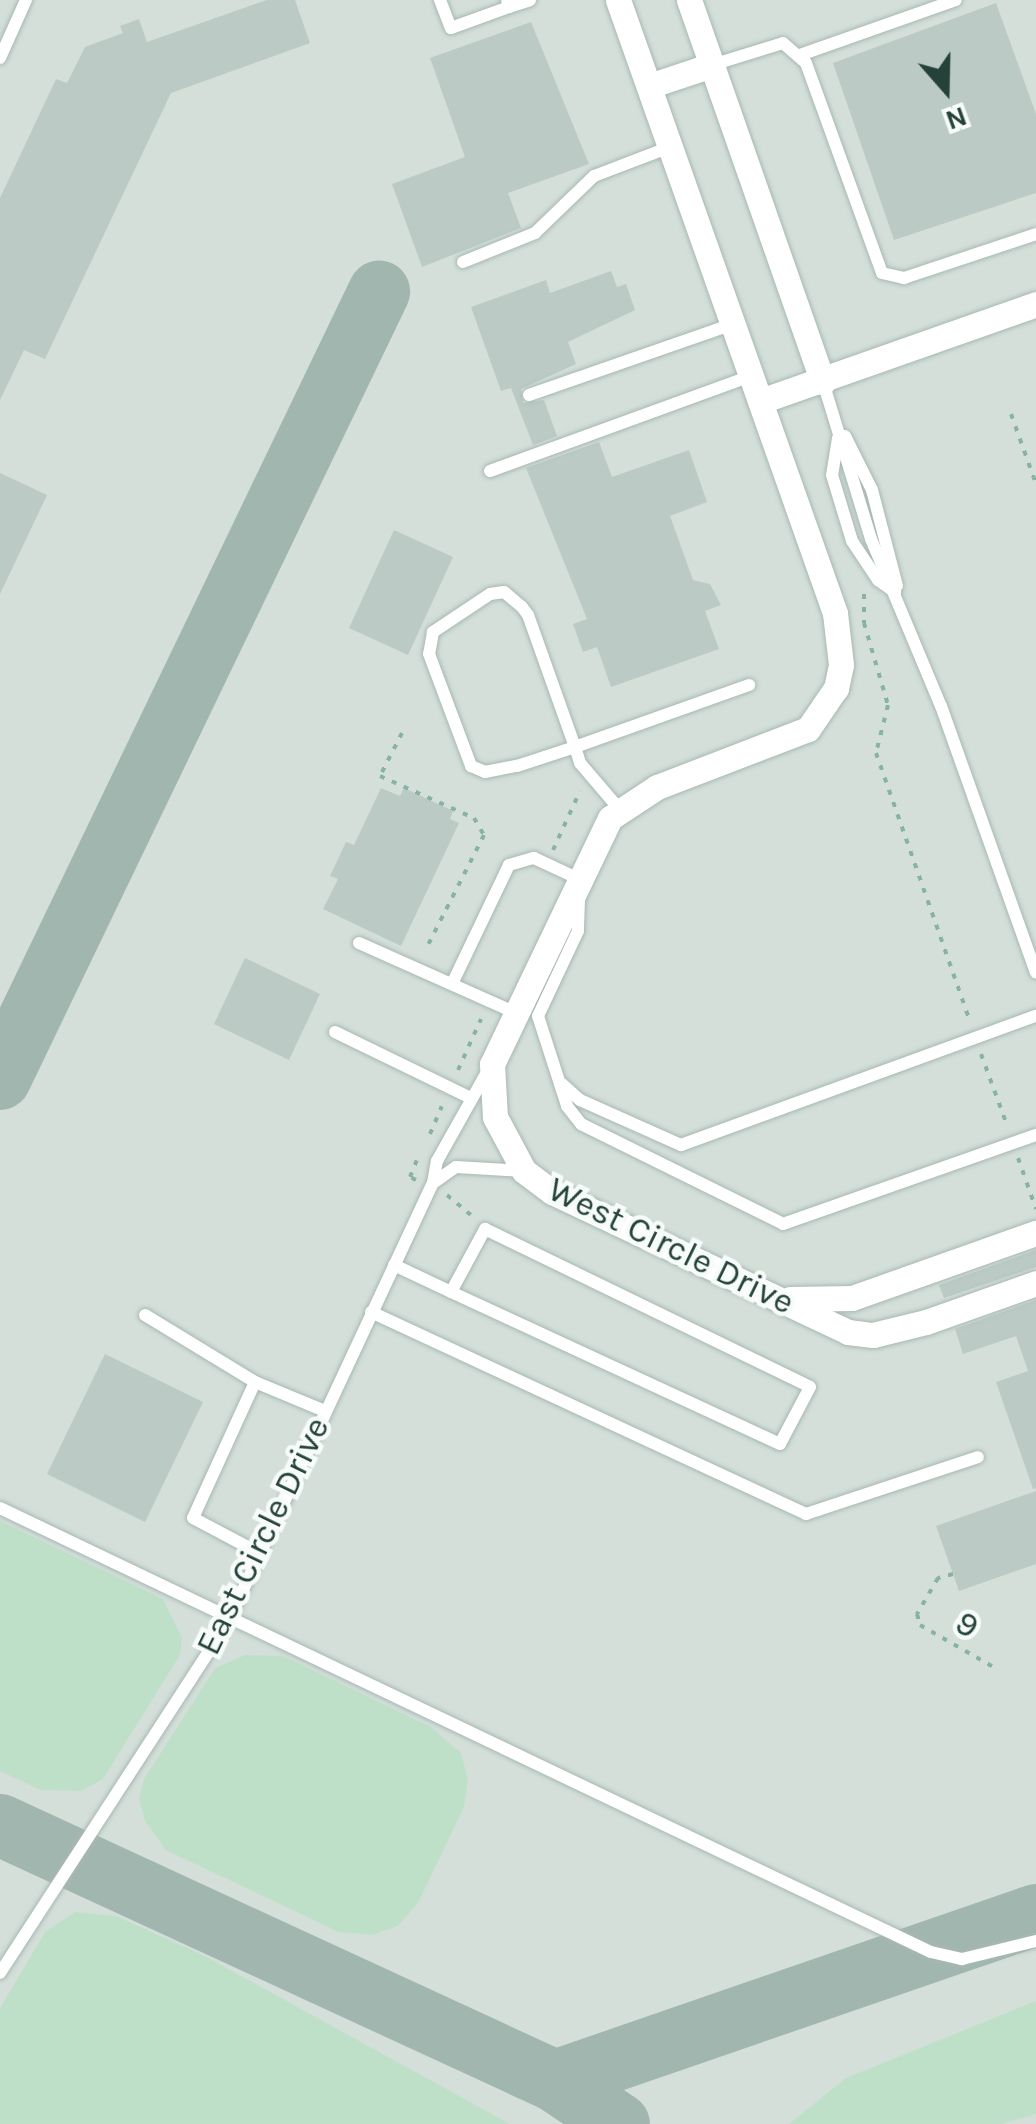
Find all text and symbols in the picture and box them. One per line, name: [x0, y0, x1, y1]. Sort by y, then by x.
north arrow: [896, 40, 996, 140]
text: N: [941, 100, 972, 138]
street label: West Circle Drive: [541, 1168, 801, 1324]
street label: East Circle Drive: [187, 1410, 339, 1662]
street label: 9: [947, 1602, 987, 1648]

